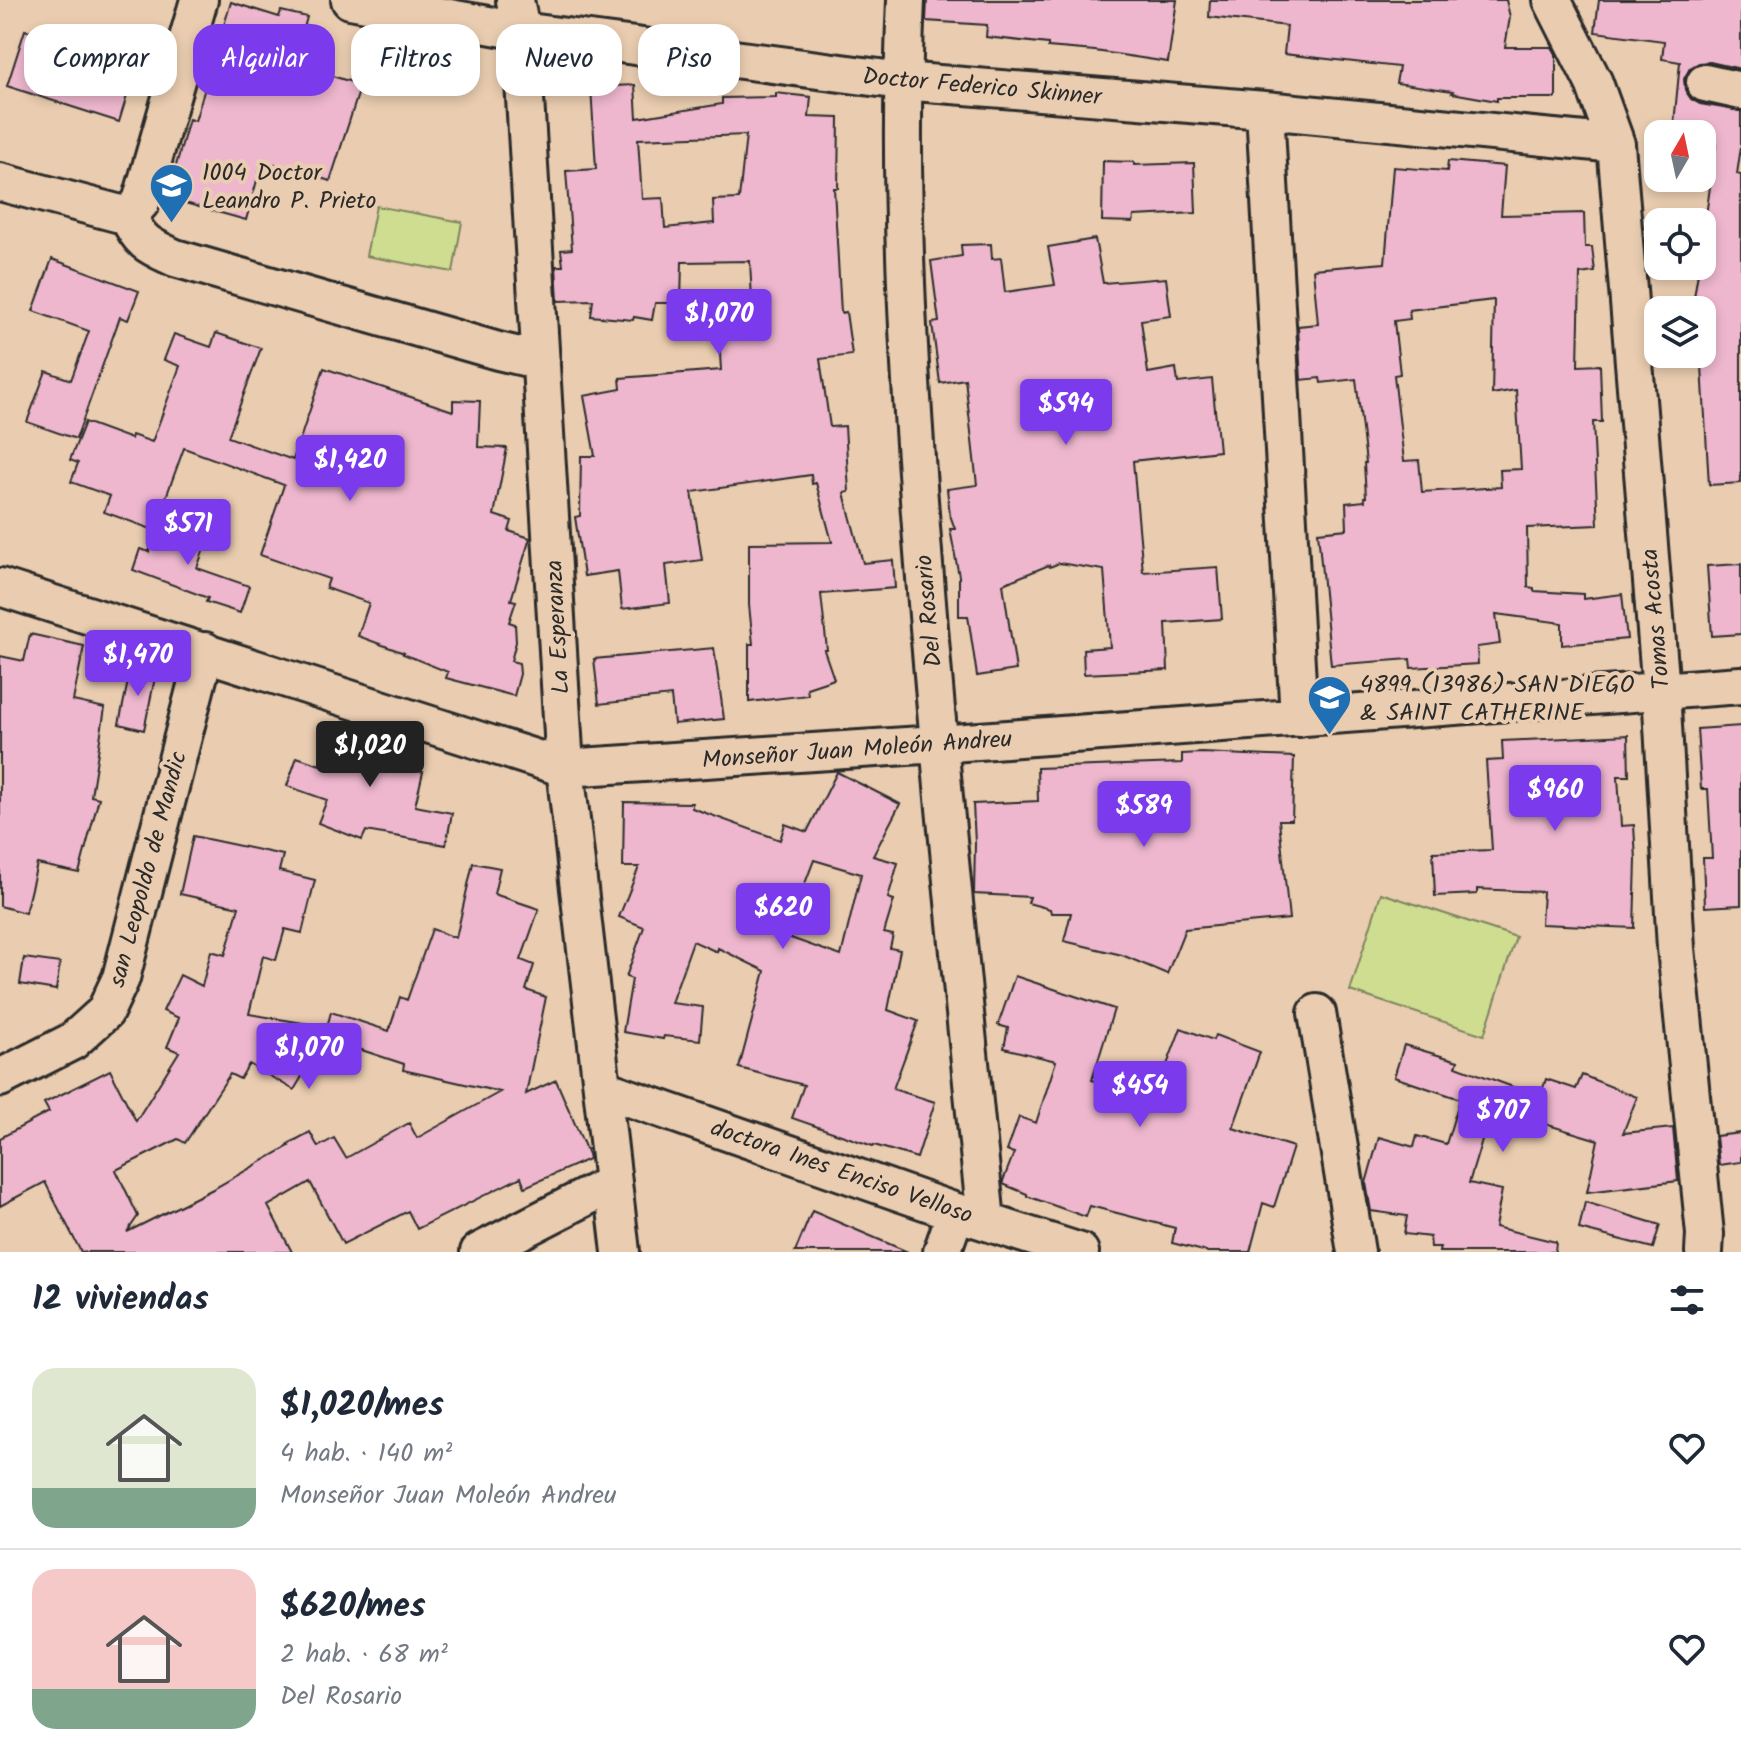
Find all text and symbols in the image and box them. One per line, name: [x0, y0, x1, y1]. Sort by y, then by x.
chip: Comprar: [24, 24, 177, 96]
chip: Alquilar: [193, 24, 335, 96]
chip: Filtros: [351, 24, 480, 96]
chip: Nuevo: [496, 24, 622, 96]
chip: Piso: [638, 24, 740, 96]
street label: Doctor Federico Skinner: [861, 58, 1105, 118]
north arrow: [1644, 120, 1716, 192]
map controls: [1644, 120, 1716, 368]
place label: 1004 Doctor Leandro P. Prieto: [202, 154, 376, 221]
school or university icon: 1004 Doctor Leandro P. Prieto: [147, 162, 195, 225]
button: locate: [1644, 208, 1716, 280]
pin: $1,070: [654, 289, 784, 357]
text: $1,070: [684, 294, 754, 336]
button: layers: [1644, 296, 1716, 368]
pin: $594: [1019, 379, 1113, 447]
text: $594: [1038, 384, 1094, 426]
pin: $1,420: [285, 435, 415, 503]
text: $1,420: [314, 440, 386, 482]
pin: $571: [141, 499, 235, 567]
text: $571: [164, 504, 212, 546]
street label: Tomas Acosta: [1631, 547, 1682, 691]
street label: Del Rosario: [905, 553, 954, 669]
street label: La Esperanza: [536, 559, 581, 695]
pin: $1,470: [73, 630, 203, 698]
text: $1,470: [103, 635, 173, 677]
place label: 4899 (13986) SAN DIEGO & SAINT CATHERINE: [1360, 666, 1635, 733]
school or university icon: 4899 (13986) SAN DIEGO & SAINT CATHERINE: [1305, 674, 1353, 737]
street label: Monseñor Juan Moleón Andreu: [701, 720, 1014, 781]
pin: $1,020: [305, 721, 435, 789]
text: $1,020: [334, 726, 406, 768]
street label: san Leopoldo de Mandic: [98, 747, 199, 992]
pin: $960: [1508, 765, 1602, 833]
text: $960: [1527, 770, 1583, 812]
pin: $589: [1097, 781, 1191, 849]
text: $589: [1115, 786, 1173, 828]
pin: $620: [736, 883, 830, 951]
text: $620: [754, 888, 812, 930]
pin: $1,070: [244, 1023, 374, 1091]
text: $1,070: [274, 1028, 344, 1070]
pin: $454: [1093, 1061, 1187, 1129]
text: $454: [1112, 1066, 1168, 1108]
pin: $707: [1456, 1086, 1550, 1154]
text: $707: [1476, 1091, 1530, 1133]
street label: doctora Ines Enciso Velloso: [705, 1109, 978, 1236]
text: 12 viviendas: [32, 1273, 209, 1327]
icon: filters: [1665, 1278, 1709, 1322]
text: $1,020/mes: [280, 1379, 444, 1433]
icon: home: [96, 1400, 192, 1496]
icon: heart: [1665, 1426, 1709, 1470]
text: 4 hab. · 140 m²: [280, 1433, 452, 1475]
text: Monseñor Juan Moleón Andreu: [280, 1475, 617, 1517]
text: $620/mes: [280, 1580, 426, 1634]
icon: home: [96, 1601, 192, 1697]
icon: heart: [1665, 1627, 1709, 1671]
text: 2 hab. · 68 m²: [280, 1634, 448, 1676]
text: Del Rosario: [280, 1676, 402, 1718]

